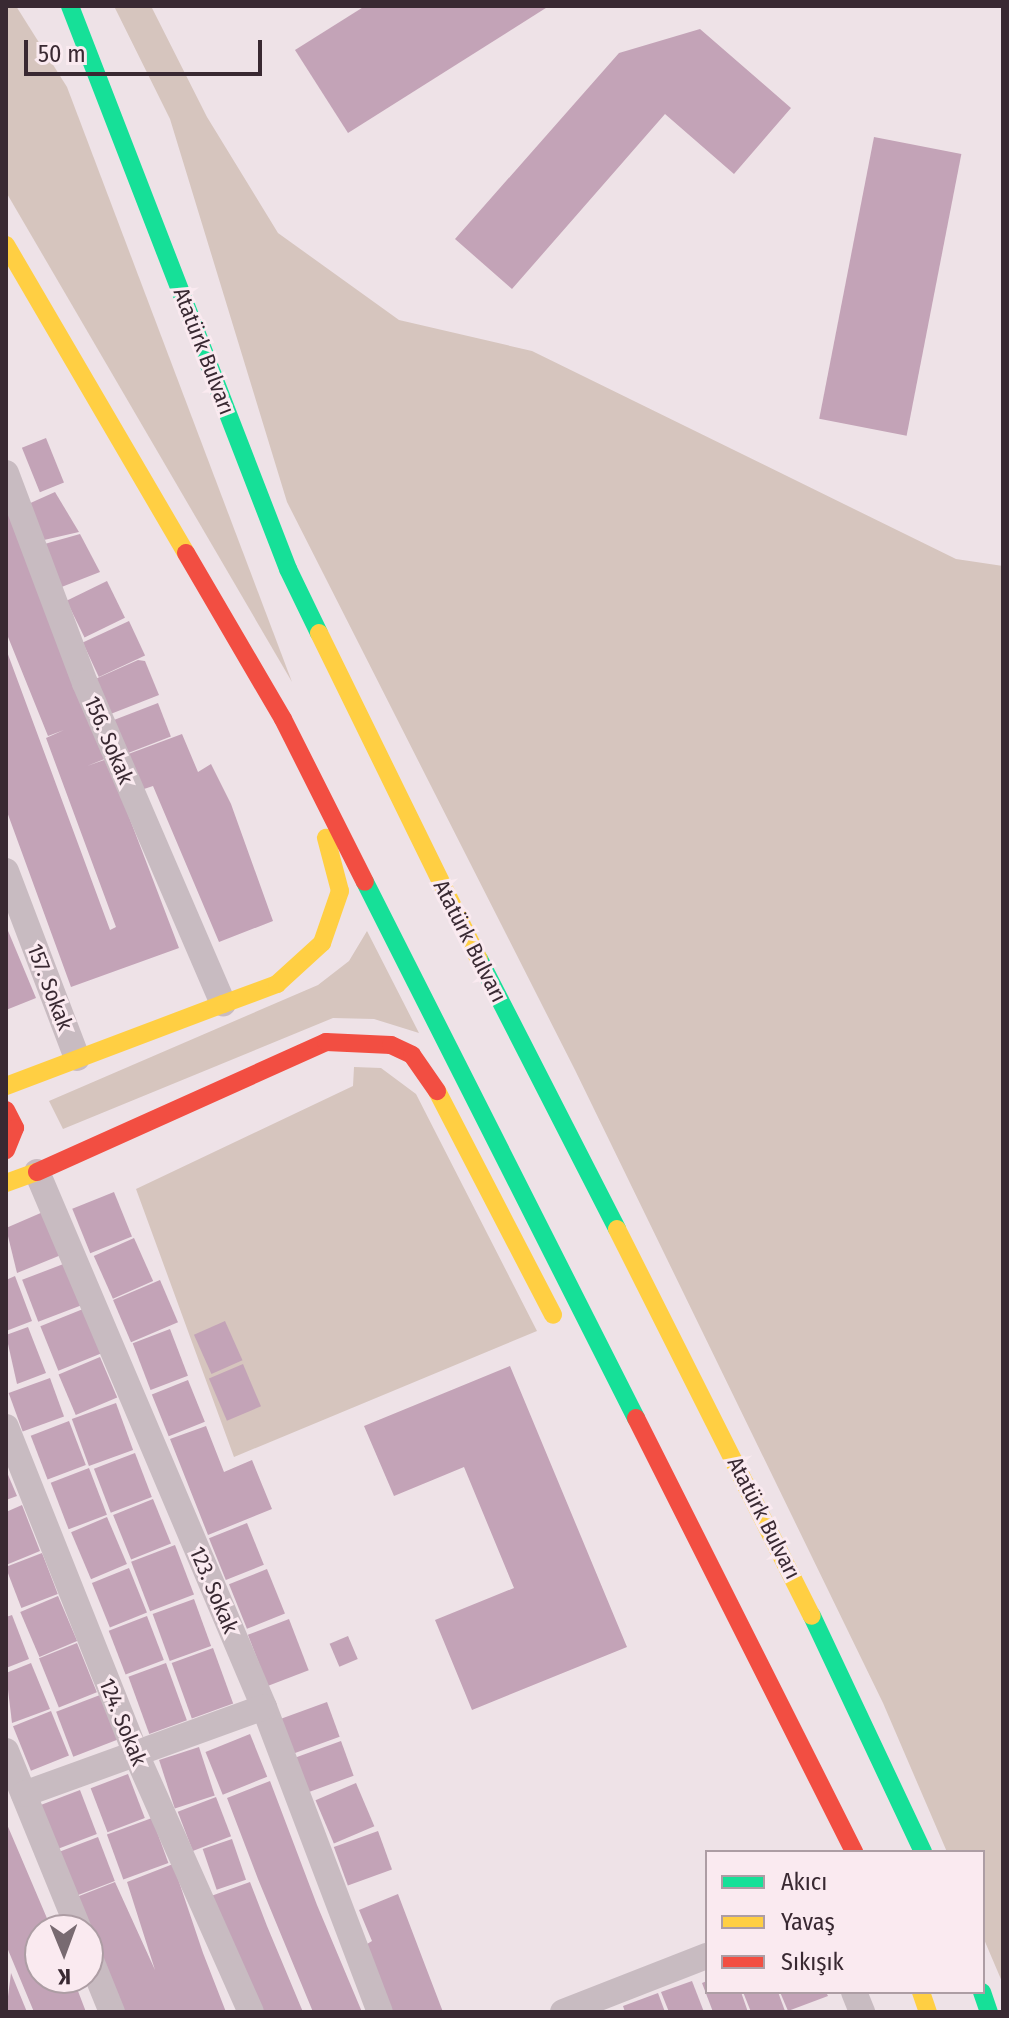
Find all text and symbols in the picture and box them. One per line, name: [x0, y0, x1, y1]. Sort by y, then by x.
scale bar: [28, 24, 266, 74]
text: 50 m: [38, 40, 86, 68]
street label: Atatürk Bulvarı: [168, 284, 240, 418]
street label: 156. Sokak: [79, 692, 139, 788]
street label: Atatürk Bulvarı: [428, 875, 512, 1007]
street label: 157. Sokak: [21, 940, 79, 1034]
street label: Atatürk Bulvarı: [722, 1452, 806, 1584]
street label: 123. Sokak: [184, 1543, 244, 1637]
street label: 124. Sokak: [94, 1675, 152, 1769]
legend: [705, 1850, 985, 1994]
text: Akıcı: [781, 1868, 827, 1896]
text: Yavaş: [781, 1908, 835, 1936]
north arrow: [24, 1914, 104, 1994]
text: Sıkışık: [781, 1948, 844, 1976]
text: K: [58, 1963, 71, 1990]

